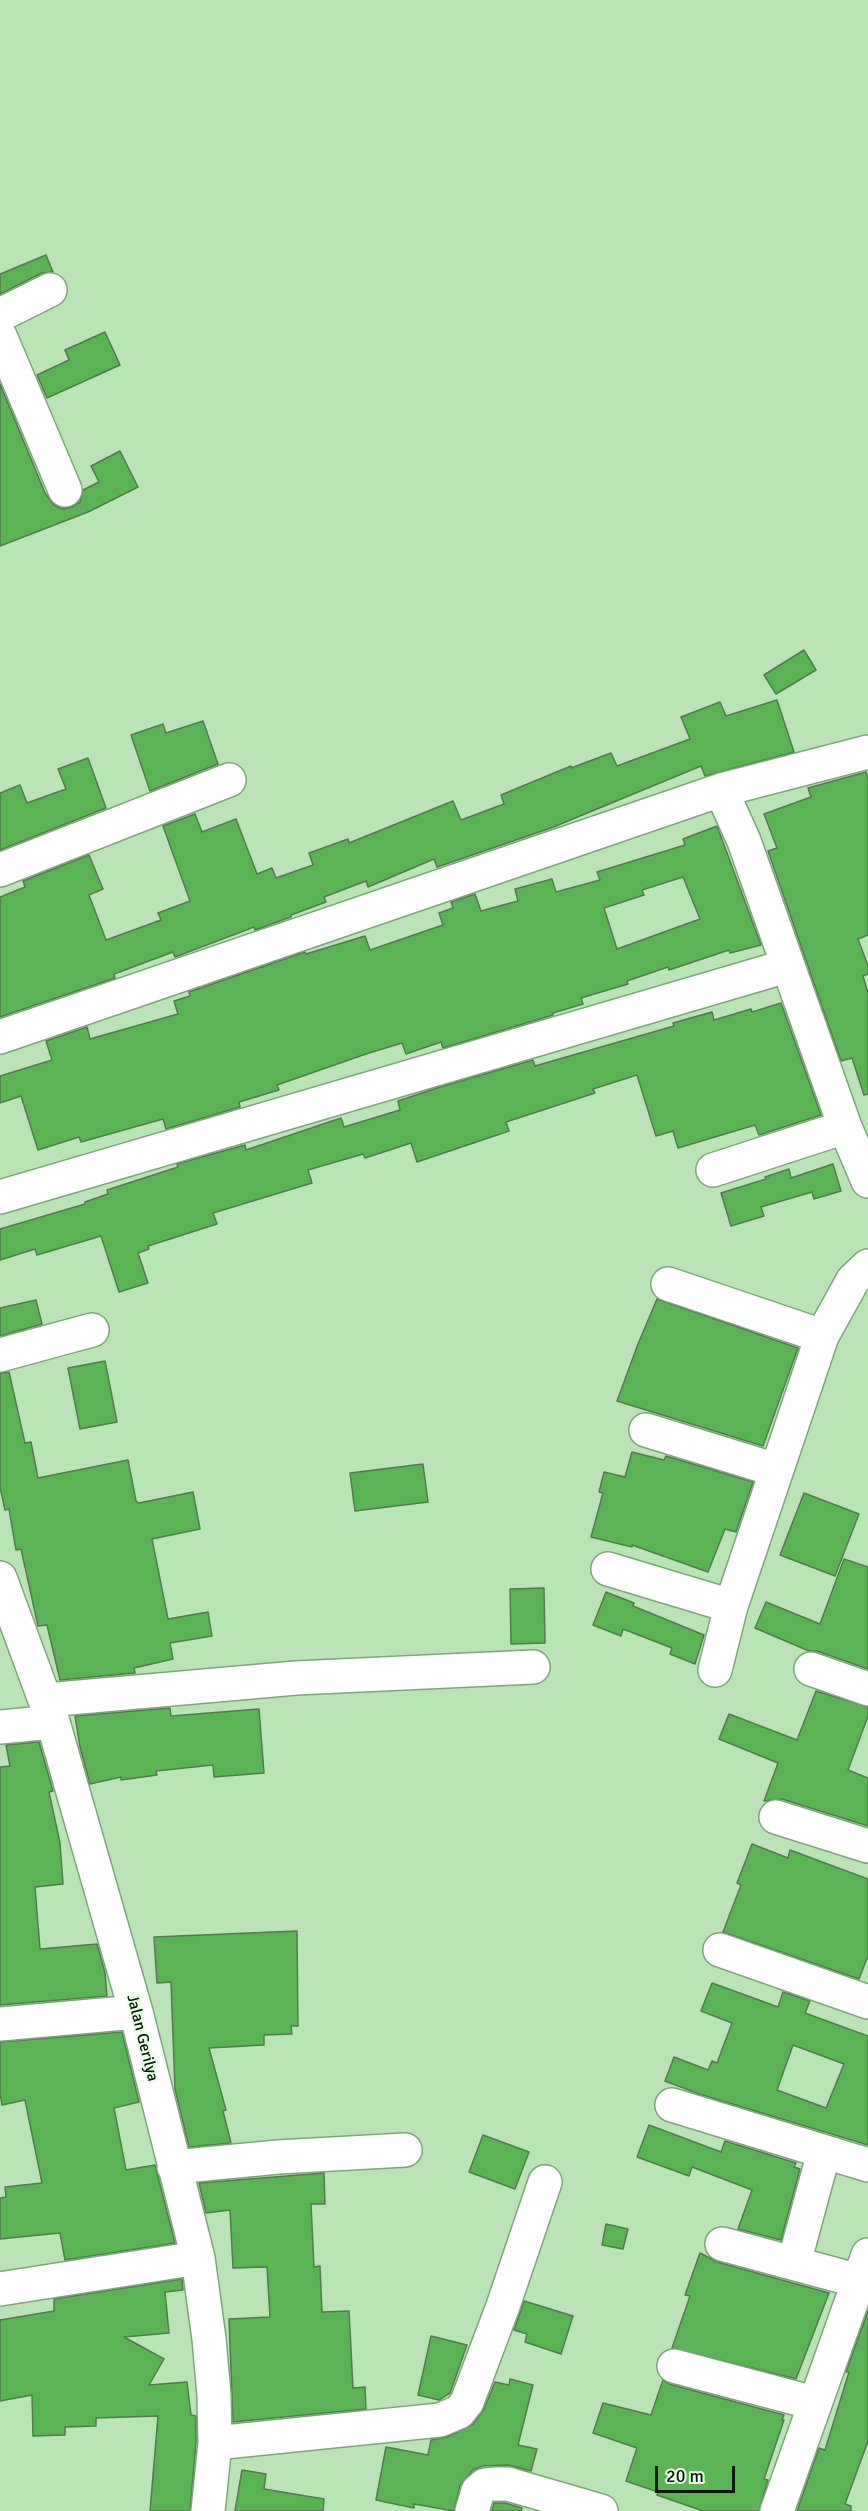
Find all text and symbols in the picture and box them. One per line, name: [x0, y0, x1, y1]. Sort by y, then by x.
street label: Jalan Gerilya: [122, 1993, 162, 2083]
scale bar: [658, 2454, 738, 2492]
text: 20 m: [666, 2465, 704, 2487]

